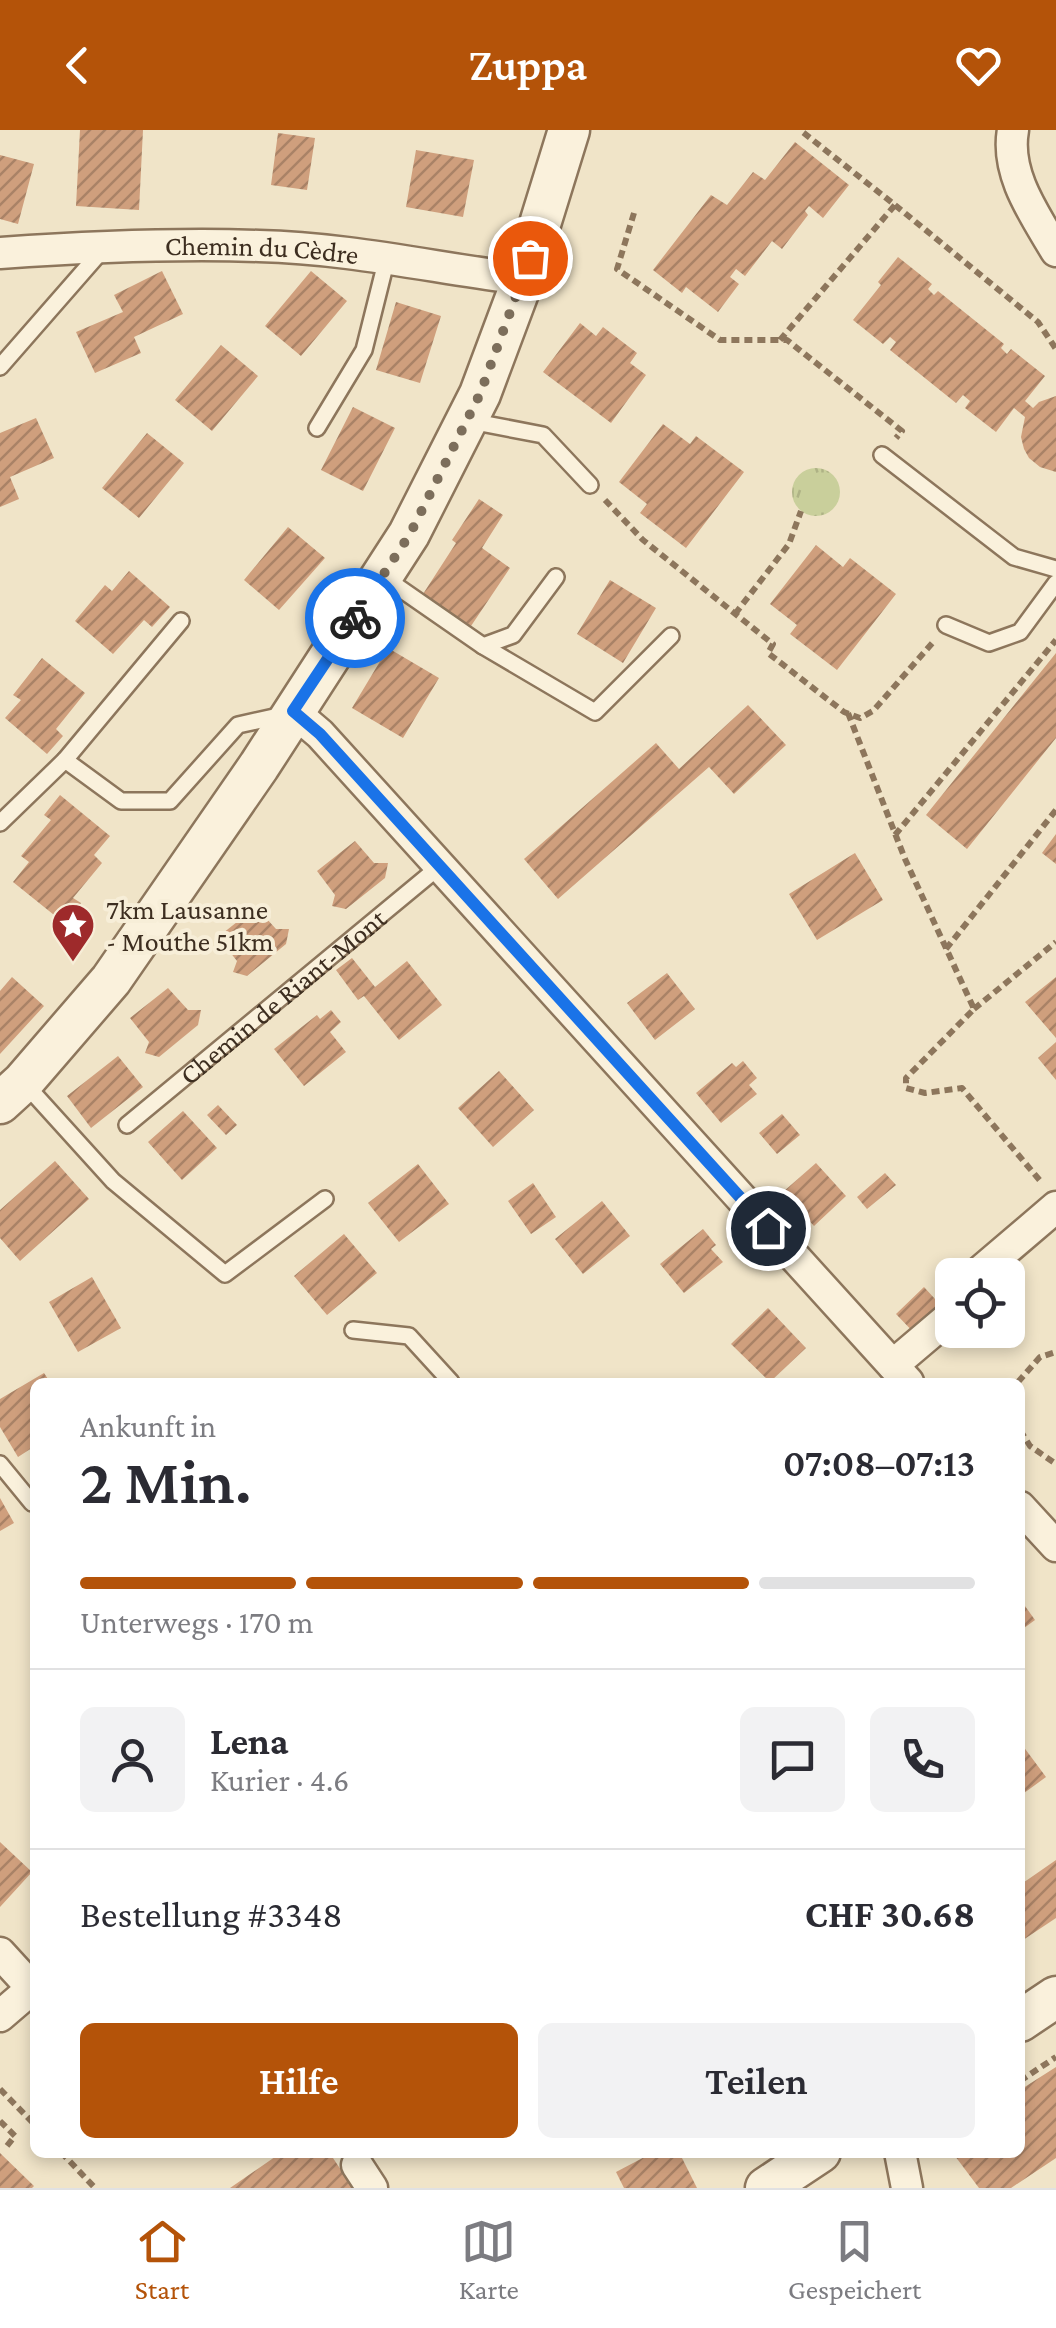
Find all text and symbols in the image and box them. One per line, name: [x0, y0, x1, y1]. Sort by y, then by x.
icon: back: [50, 38, 105, 93]
icon: heart: [951, 38, 1006, 93]
text: Zuppa: [469, 40, 587, 90]
pin: [488, 216, 573, 301]
street label: Chemin du Cèdre: [165, 229, 360, 270]
icon: bag: [503, 231, 558, 286]
courier: [305, 568, 405, 668]
icon: bike: [328, 591, 383, 646]
place label: 7km Lausanne - Mouthe 51km: [106, 894, 274, 957]
place icon: 7km Lausanne - Mouthe 51km: [50, 902, 96, 963]
street label: Chemin de Riant-Mont: [173, 902, 392, 1090]
pin: [726, 1186, 811, 1271]
icon: home: [741, 1201, 796, 1256]
map controls: [935, 1258, 1025, 1348]
button: locate: [935, 1258, 1025, 1348]
text: Ankunft in: [80, 1408, 216, 1444]
text: 07:08–07:13: [783, 1442, 975, 1484]
text: 2 Min.: [80, 1445, 252, 1517]
text: Unterwegs · 170 m: [80, 1604, 313, 1640]
button: person: [80, 1707, 185, 1812]
button: chat: [740, 1707, 845, 1812]
button: phone: [870, 1707, 975, 1812]
text: Lena: [210, 1720, 288, 1762]
text: Kurier · 4.6: [210, 1762, 349, 1798]
text: Bestellung #3348: [80, 1893, 343, 1935]
text: CHF 30.68: [805, 1893, 975, 1935]
button: Hilfe: [80, 2023, 518, 2138]
button: Teilen: [538, 2023, 975, 2138]
tab: Start: [135, 2214, 190, 2305]
tab: Karte: [459, 2214, 519, 2305]
tab: Gespeichert: [788, 2214, 921, 2305]

